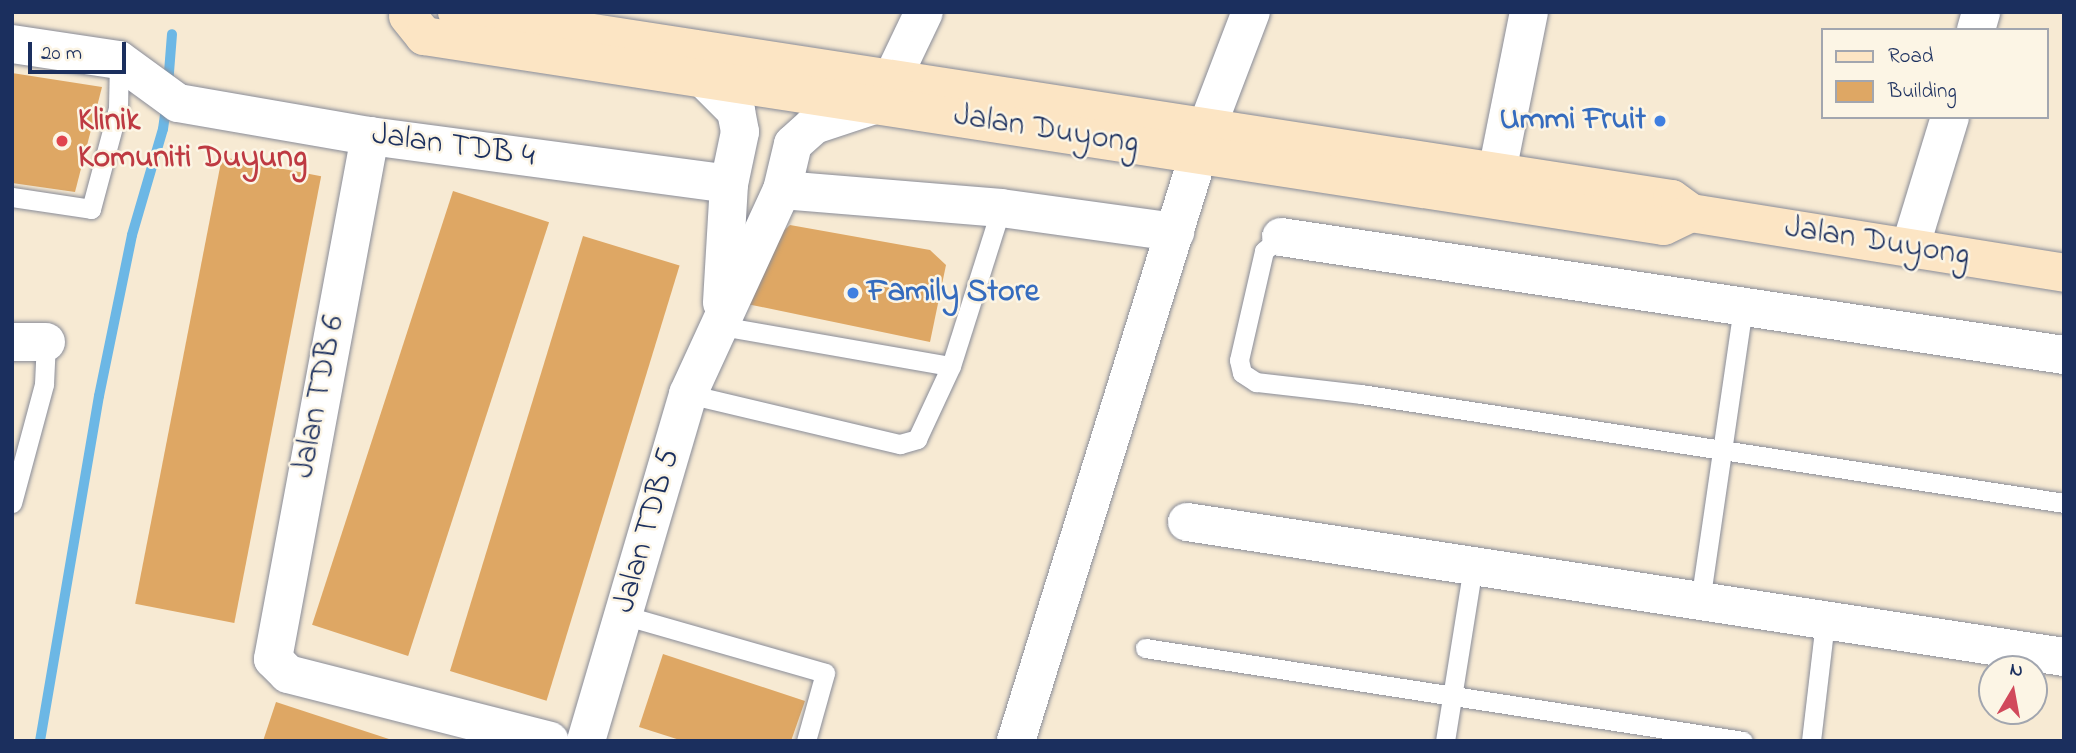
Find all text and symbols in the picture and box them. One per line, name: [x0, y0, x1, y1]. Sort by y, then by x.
scale bar: [32, 28, 130, 72]
legend: [1820, 28, 2048, 119]
text: 20 m: [41, 39, 82, 69]
text: Road: [1888, 42, 1934, 72]
text: Building: [1888, 77, 1957, 107]
street label: Jalan Duyong: [951, 97, 1141, 165]
place label: Ummi Fruit: [1500, 102, 1646, 140]
place label: Klinik Komuniti Duyung: [78, 104, 307, 179]
marker: Ummi Fruit: [1652, 113, 1668, 129]
street label: Jalan TDB 4: [369, 117, 537, 177]
marker: Klinik Komuniti Duyung: [52, 131, 72, 151]
street label: Jalan Duyong: [1782, 209, 1972, 277]
place label: Family Store: [867, 274, 1039, 312]
marker: Family Store: [845, 285, 861, 301]
street label: Jalan TDB 6: [285, 312, 355, 482]
street label: Jalan TDB 5: [606, 444, 690, 618]
north arrow: [1978, 655, 2048, 725]
text: N: [2008, 656, 2025, 685]

